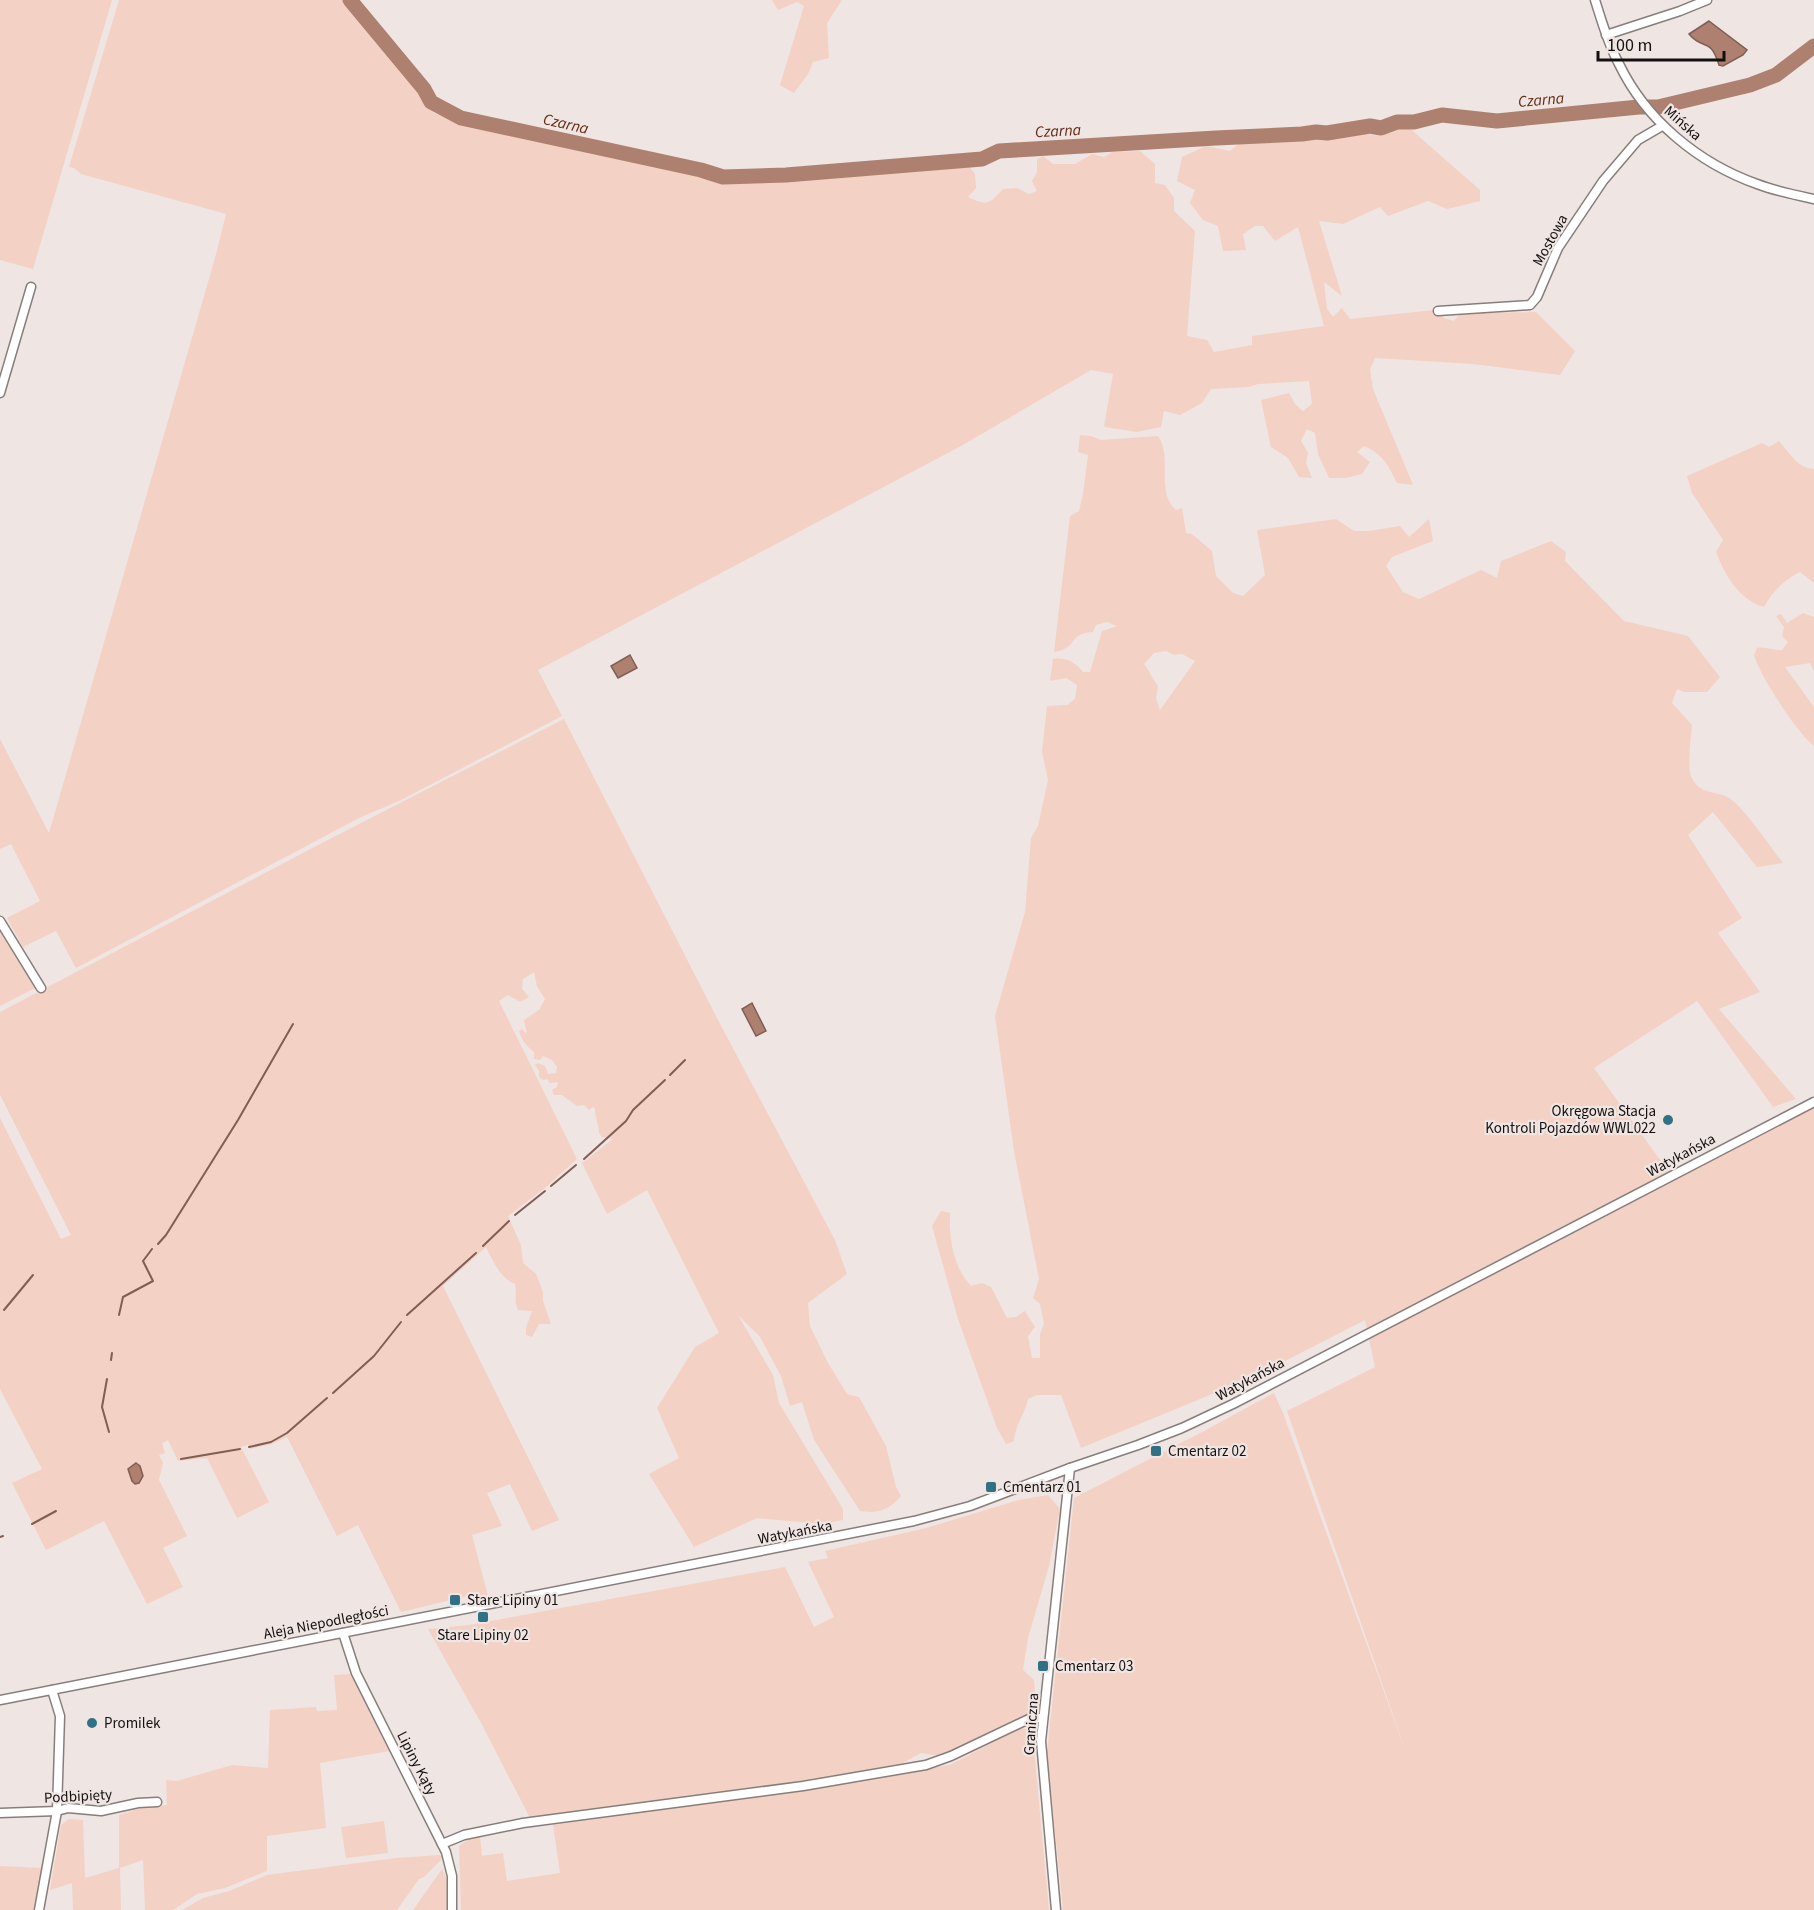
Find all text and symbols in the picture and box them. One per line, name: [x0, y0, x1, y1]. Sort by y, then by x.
scale bar: [1598, 24, 1724, 62]
text: 100 m: [1607, 33, 1652, 58]
water label: Czarna: [1517, 87, 1565, 113]
street label: Mińska: [1659, 101, 1706, 146]
water label: Czarna: [541, 108, 591, 140]
water label: Czarna: [1034, 119, 1082, 143]
street label: Mostowa: [1528, 211, 1573, 270]
place label: Okręgowa Stacja Kontroli Pojazdów WWL022: [1485, 1101, 1656, 1139]
marker: Okręgowa Stacja Kontroli Pojazdów WWL022: [1661, 1113, 1675, 1127]
street label: Watykańska: [1643, 1129, 1719, 1182]
street label: Watykańska: [1212, 1353, 1288, 1406]
place label: Cmentarz 02: [1168, 1441, 1246, 1462]
marker: Cmentarz 02: [1149, 1444, 1163, 1458]
place label: Cmentarz 01: [1003, 1477, 1081, 1498]
marker: Cmentarz 01: [984, 1480, 998, 1494]
street label: Watykańska: [756, 1515, 834, 1550]
place label: Stare Lipiny 01: [467, 1590, 559, 1611]
marker: Stare Lipiny 01: [448, 1593, 462, 1607]
street label: Aleja Niepodległości: [262, 1600, 391, 1645]
marker: Stare Lipiny 02: [476, 1610, 490, 1624]
place label: Stare Lipiny 02: [437, 1625, 529, 1646]
place label: Cmentarz 03: [1055, 1656, 1133, 1677]
marker: Cmentarz 03: [1036, 1659, 1050, 1673]
street label: Graniczna: [1019, 1692, 1044, 1756]
place label: Promilek: [104, 1713, 161, 1734]
marker: Promilek: [85, 1716, 99, 1730]
street label: Lipiny Kąty: [391, 1728, 442, 1799]
street label: Podbipięty: [44, 1784, 113, 1809]

